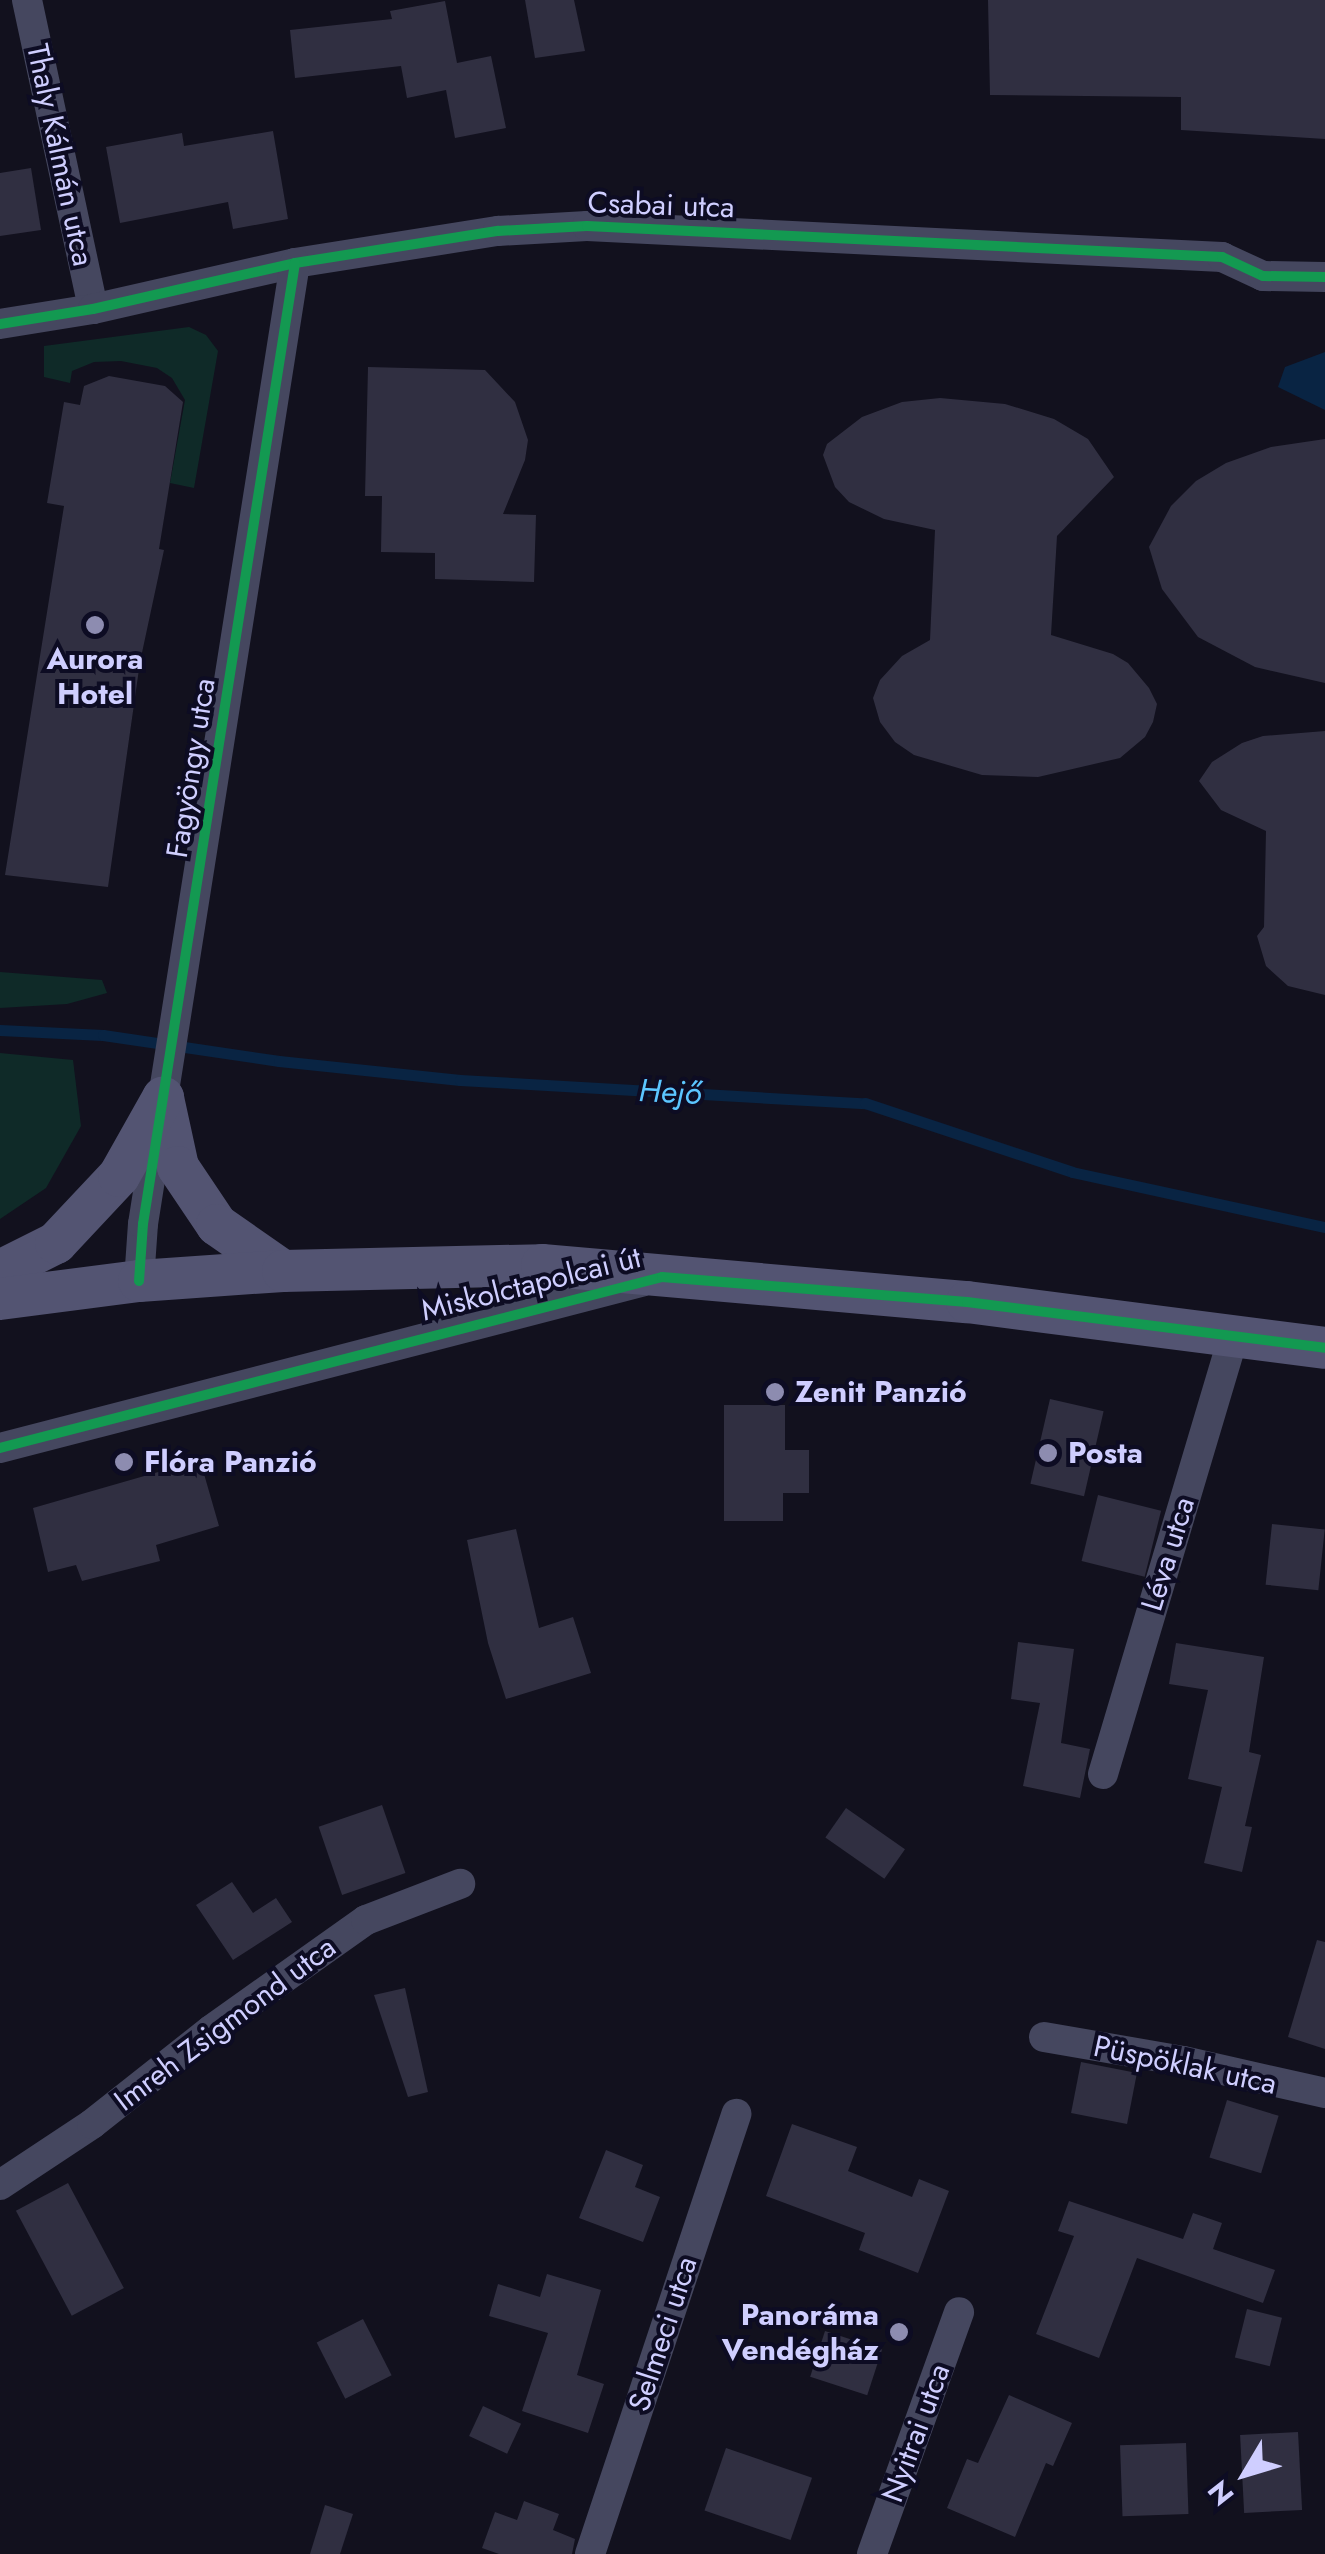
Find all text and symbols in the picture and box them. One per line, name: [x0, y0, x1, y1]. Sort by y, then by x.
street label: Thaly Kálmán utca: [19, 41, 101, 269]
street label: Csabai utca: [587, 184, 735, 226]
marker: Aurora Hotel: [84, 614, 106, 636]
place label: Aurora Hotel: [47, 641, 143, 712]
street label: Fagyöngy utca: [159, 676, 223, 860]
water label: Hejő: [638, 1071, 702, 1113]
street label: Miskolctapolcai út: [417, 1239, 645, 1329]
place label: Zenit Panzió: [795, 1374, 967, 1410]
marker: Zenit Panzió: [764, 1381, 786, 1403]
place label: Posta: [1068, 1435, 1143, 1471]
marker: Posta: [1037, 1442, 1059, 1464]
place label: Flóra Panzió: [144, 1444, 317, 1480]
marker: Flóra Panzió: [113, 1451, 135, 1473]
street label: Léva utca: [1134, 1493, 1202, 1615]
street label: Imreh Zsigmond utca: [107, 1929, 343, 2119]
street label: Püspöklak utca: [1090, 2028, 1280, 2102]
street label: Selmeci utca: [621, 2252, 705, 2416]
place label: Panoráma Vendégház: [722, 2297, 879, 2368]
marker: Panoráma Vendégház: [888, 2321, 910, 2343]
street label: Nyitrai utca: [874, 2359, 958, 2507]
north arrow: [1195, 2424, 1295, 2524]
text: N: [1198, 2471, 1244, 2514]

